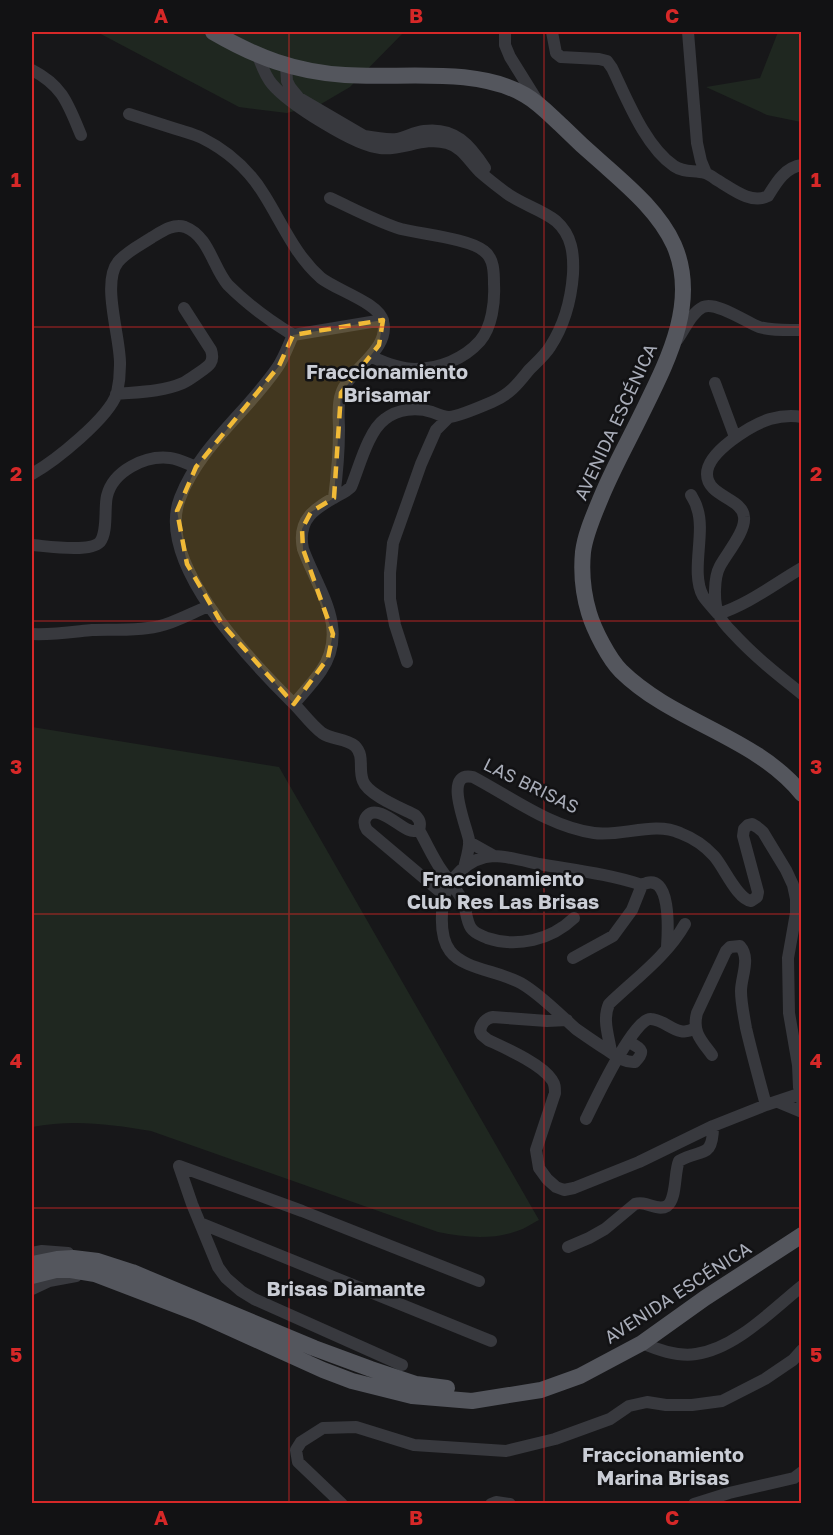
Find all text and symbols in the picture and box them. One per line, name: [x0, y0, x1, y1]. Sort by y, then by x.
text: A: [154, 3, 168, 27]
text: B: [409, 3, 423, 27]
text: C: [665, 3, 679, 27]
text: 1: [11, 167, 21, 191]
text: 1: [811, 167, 821, 191]
street label: AVENIDA ESCÉNICA: [569, 340, 661, 504]
district label: Fraccionamiento Brisamar: [306, 359, 468, 406]
text: 2: [10, 461, 22, 485]
text: 2: [810, 461, 822, 485]
street label: LAS BRISAS: [480, 753, 583, 818]
text: 3: [10, 754, 22, 778]
text: 3: [810, 754, 822, 778]
district label: Fraccionamiento Club Res Las Brisas: [407, 866, 599, 913]
text: 4: [10, 1048, 22, 1072]
text: 4: [810, 1048, 822, 1072]
street label: AVENIDA ESCÉNICA: [600, 1236, 755, 1348]
district label: Brisas Diamante: [267, 1276, 426, 1300]
text: 5: [10, 1342, 22, 1366]
text: 5: [810, 1342, 822, 1366]
district label: Fraccionamiento Marina Brisas: [582, 1442, 744, 1489]
text: A: [154, 1505, 168, 1529]
text: B: [409, 1505, 423, 1529]
text: C: [665, 1505, 679, 1529]

